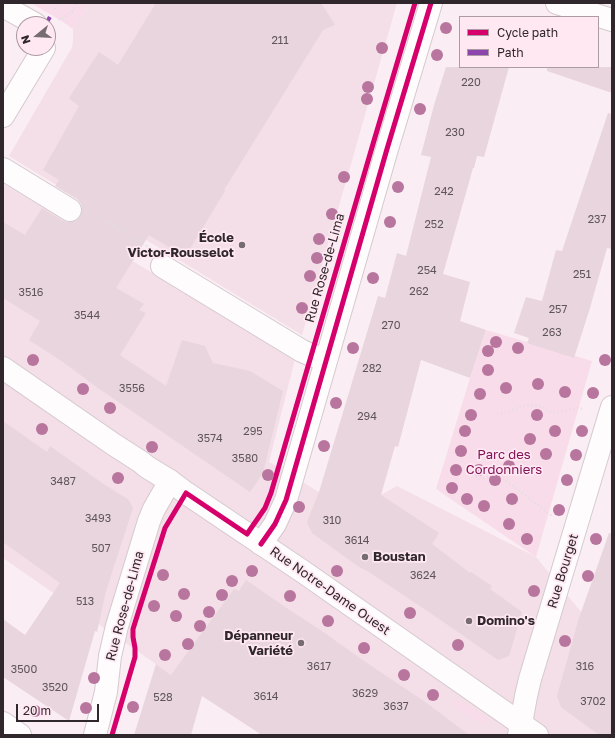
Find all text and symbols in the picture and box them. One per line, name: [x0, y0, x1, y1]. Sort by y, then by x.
north arrow: [16, 16, 56, 56]
legend: [459, 16, 599, 68]
text: Cycle path: [497, 25, 558, 40]
text: N: [18, 34, 33, 46]
house number: 211: [271, 34, 289, 48]
text: Path: [497, 45, 524, 60]
house number: 220: [461, 76, 481, 90]
house number: 230: [445, 126, 465, 140]
house number: 242: [434, 185, 454, 199]
street label: Rue Rose-de-Lima: [302, 211, 348, 325]
house number: 237: [588, 213, 606, 227]
house number: 252: [424, 218, 444, 232]
place label: École Victor-Rousselot: [128, 230, 234, 261]
marker: École Victor-Rousselot: [237, 240, 247, 250]
house number: 254: [417, 264, 437, 278]
house number: 251: [573, 268, 591, 282]
house number: 262: [409, 285, 429, 299]
house number: 3516: [19, 286, 43, 300]
house number: 257: [549, 303, 567, 317]
house number: 3544: [74, 309, 100, 323]
house number: 270: [381, 319, 401, 333]
house number: 263: [542, 326, 562, 340]
house number: 282: [362, 362, 382, 376]
house number: 3556: [119, 382, 145, 396]
house number: 294: [357, 410, 377, 424]
house number: 295: [243, 425, 263, 439]
house number: 3574: [197, 432, 223, 446]
park label: Parc des Cordonniers: [466, 447, 542, 478]
house number: 3580: [232, 452, 258, 466]
house number: 3487: [50, 475, 76, 489]
house number: 3493: [85, 512, 111, 526]
house number: 310: [323, 514, 341, 528]
street label: Rue Bourget: [544, 532, 582, 610]
house number: 3614: [344, 534, 370, 548]
house number: 507: [91, 542, 111, 556]
street label: Rue Notre-Dame Ouest: [267, 543, 393, 639]
street label: Rue Rose-de-Lima: [103, 549, 147, 663]
place label: Boustan: [373, 549, 426, 565]
marker: Boustan: [360, 552, 370, 562]
house number: 3624: [410, 569, 436, 583]
house number: 513: [76, 595, 94, 609]
place label: Domino's: [477, 613, 535, 629]
marker: Domino's: [464, 616, 474, 626]
place label: Dépanneur Variété: [224, 628, 293, 659]
marker: Dépanneur Variété: [296, 638, 306, 648]
house number: 3617: [307, 660, 331, 674]
house number: 316: [576, 660, 594, 674]
house number: 3500: [11, 663, 37, 677]
house number: 3520: [42, 681, 68, 695]
house number: 3629: [352, 687, 378, 701]
house number: 3614: [253, 690, 279, 704]
house number: 528: [153, 691, 173, 705]
house number: 3702: [580, 695, 606, 709]
scale bar: [18, 696, 101, 722]
house number: 3637: [383, 700, 409, 714]
text: 20 m: [23, 703, 51, 718]

